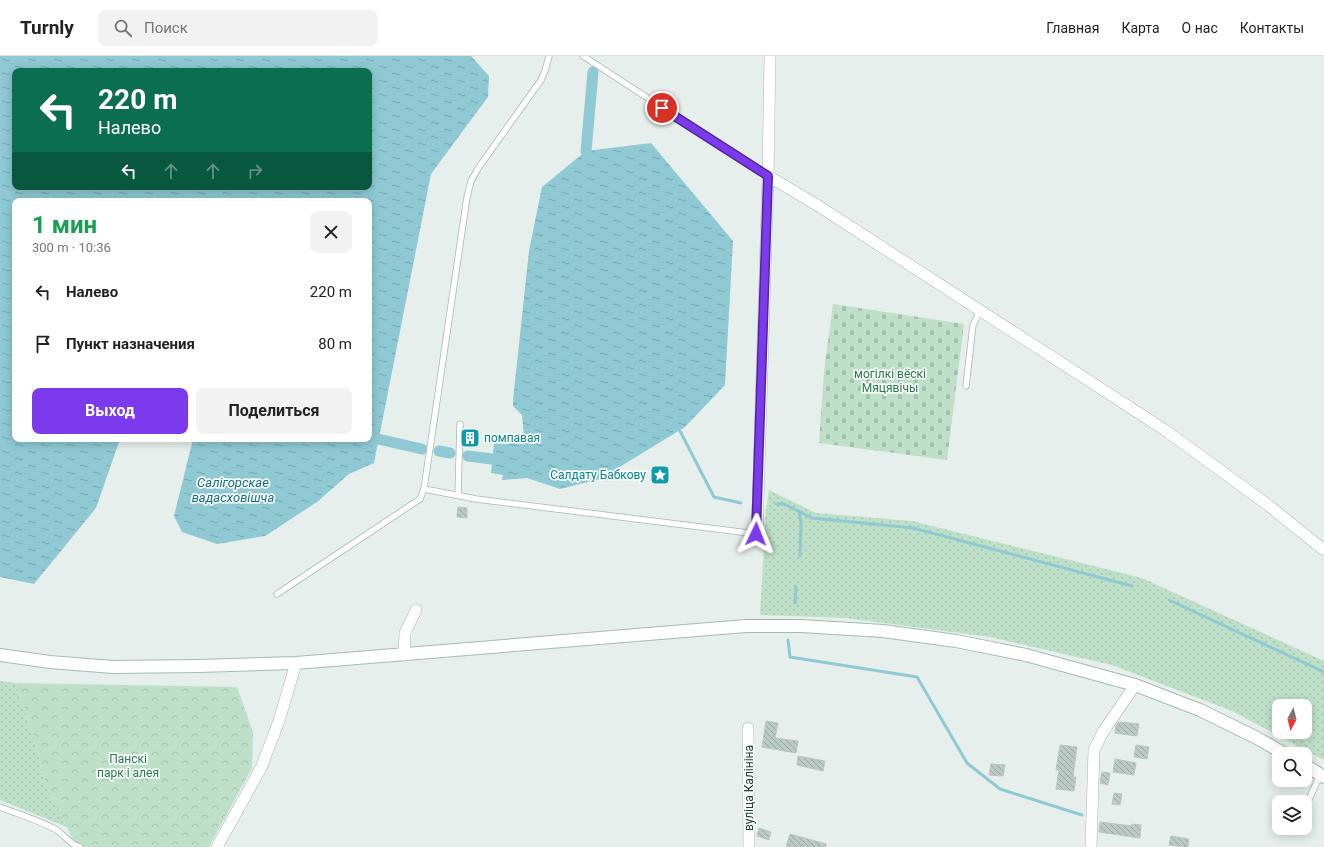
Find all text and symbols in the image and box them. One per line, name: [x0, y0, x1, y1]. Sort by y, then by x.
search box: [98, 10, 378, 46]
text: Turnly: [20, 16, 74, 39]
icon: search: [112, 17, 134, 39]
text: Поиск: [144, 19, 188, 37]
text: Главная: [1046, 20, 1099, 36]
text: Карта: [1121, 20, 1160, 36]
text: О нас: [1182, 20, 1218, 36]
text: Контакты: [1240, 20, 1304, 36]
text: 220 m: [98, 83, 177, 116]
icon: left: [32, 84, 84, 136]
pin: [645, 91, 679, 125]
icon: arrive: [651, 97, 673, 119]
text: Налево: [98, 117, 161, 138]
icon: left: [118, 160, 140, 182]
icon: ahead: [160, 160, 182, 182]
icon: ahead: [202, 160, 224, 182]
icon: right: [244, 160, 266, 182]
text: 1 мин: [32, 211, 97, 239]
button: close: [310, 211, 352, 253]
text: 300 m · 10:36: [32, 240, 111, 255]
icon: left: [32, 281, 54, 303]
text: Налево: [66, 283, 118, 301]
text: 220 m: [310, 283, 352, 301]
icon: arrive: [32, 333, 54, 355]
text: Пункт назначения: [66, 335, 195, 353]
text: 80 m: [318, 335, 352, 353]
park label: могілкі вёскі Мяцявічы: [854, 367, 926, 395]
button: Выход: [32, 388, 188, 434]
button: Поделиться: [196, 388, 352, 434]
building icon: помпавая: [459, 427, 481, 449]
place label: помпавая: [484, 431, 540, 445]
place icon: Салдату Бабкову: [649, 464, 671, 486]
place label: Салдату Бабкову: [550, 468, 646, 482]
water label: Салігорскае вадасховішча: [192, 475, 274, 505]
position arrow: [735, 513, 777, 555]
north arrow: [1272, 699, 1312, 739]
map controls: [1272, 699, 1312, 835]
street label: вуліца Калініна: [742, 745, 756, 831]
button: search: [1272, 747, 1312, 787]
park label: Панскі парк і алея: [97, 752, 159, 780]
button: layers: [1272, 795, 1312, 835]

